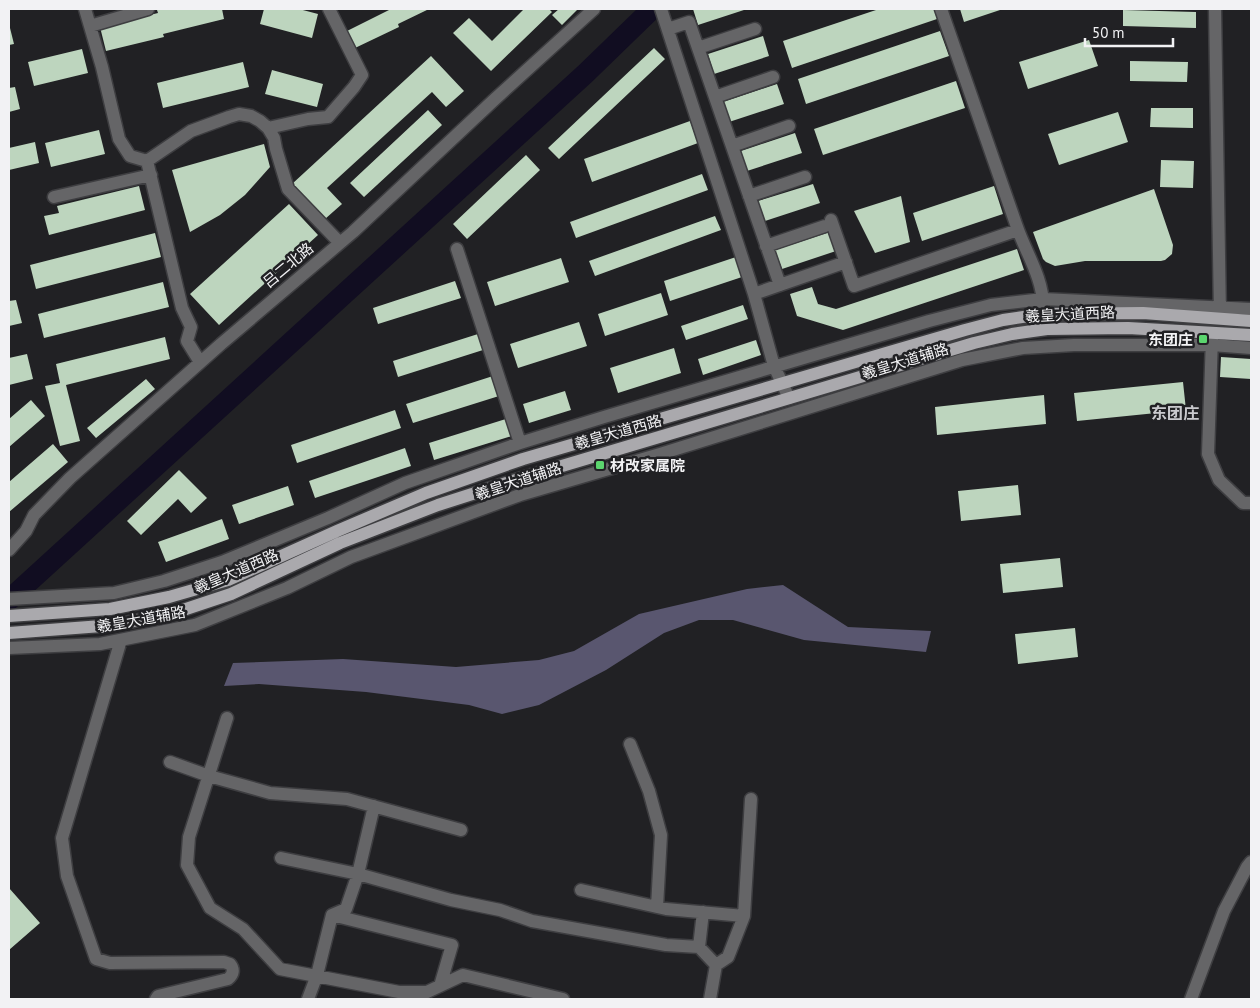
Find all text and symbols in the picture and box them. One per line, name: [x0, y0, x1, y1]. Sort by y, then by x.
scale bar: [1085, 15, 1172, 47]
text: 50 m: [1092, 23, 1125, 42]
street label: 吕二北路: [259, 238, 317, 292]
street label: 羲皇大道西路: [1025, 302, 1115, 326]
place label: 东团庄: [1148, 330, 1193, 349]
marker: 东团庄: [1197, 333, 1209, 345]
street label: 羲皇大道辅路: [859, 339, 951, 383]
district label: 东团庄: [1151, 403, 1199, 423]
street label: 羲皇大道西路: [572, 410, 664, 454]
place label: 材改家属院: [610, 456, 685, 475]
street label: 羲皇大道辅路: [472, 458, 564, 504]
marker: 材改家属院: [594, 459, 606, 471]
street label: 羲皇大道西路: [191, 545, 281, 597]
street label: 羲皇大道辅路: [95, 602, 187, 636]

